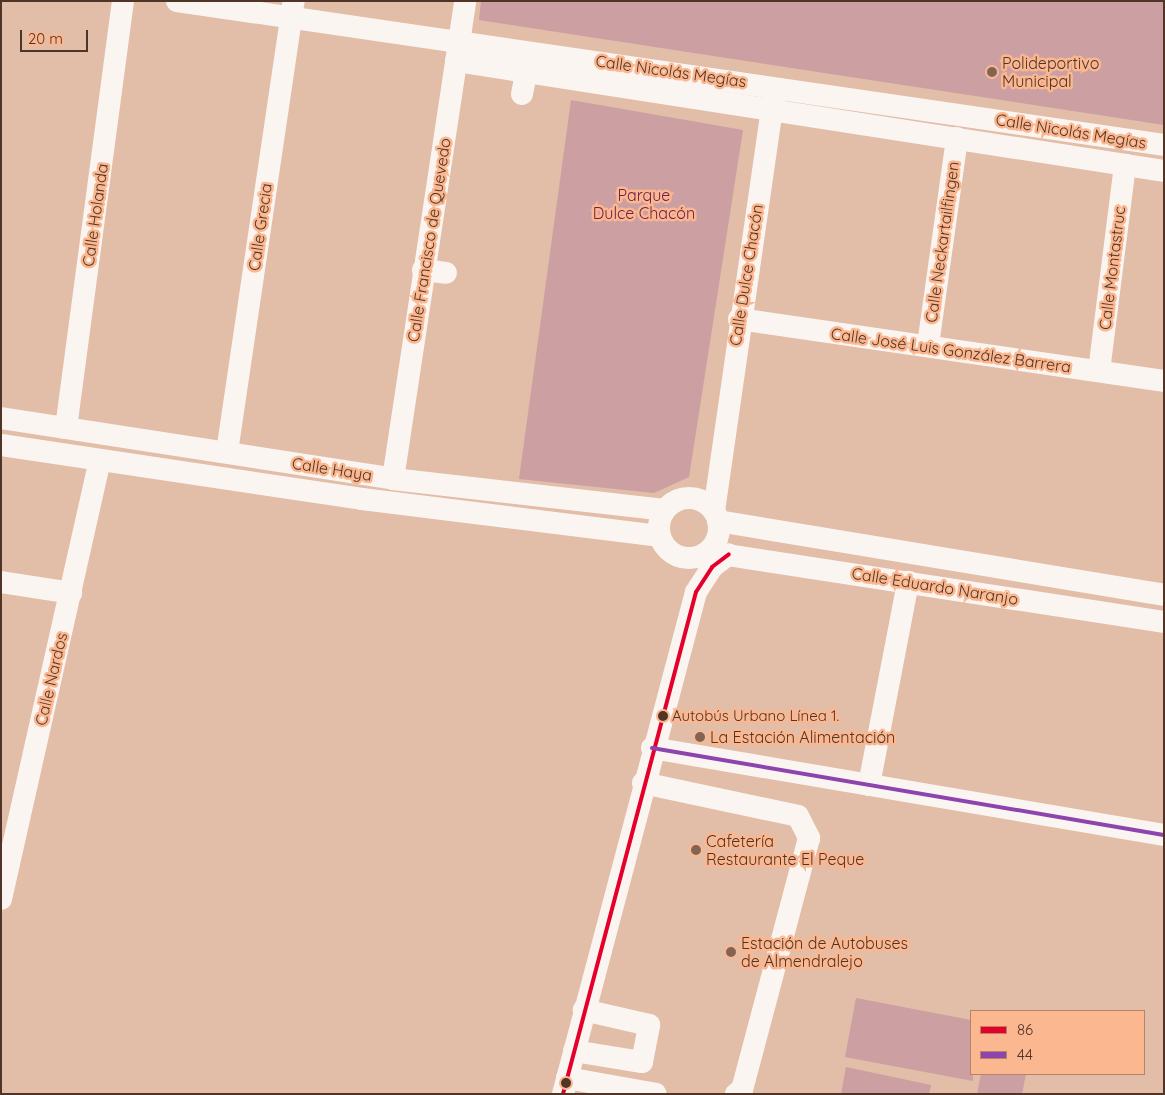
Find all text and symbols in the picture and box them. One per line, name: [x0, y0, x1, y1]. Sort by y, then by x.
scale bar: [22, 20, 90, 52]
text: 20 m: [28, 29, 63, 48]
street label: Calle Nicolás Megías: [594, 51, 748, 91]
place label: Polideportivo Municipal: [1002, 53, 1099, 91]
marker: Polideportivo Municipal: [986, 66, 998, 78]
street label: Calle Nicolás Megías: [995, 110, 1147, 152]
street label: Calle Francisco de Quevedo: [403, 137, 455, 343]
street label: Calle Neckartailfingen: [921, 160, 963, 324]
street label: Calle Holanda: [78, 162, 112, 268]
street label: Calle Grecia: [244, 182, 276, 272]
park label: Parque Dulce Chacón: [593, 185, 695, 223]
street label: Calle Dulce Chacón: [725, 203, 767, 347]
street label: Calle Montastruc: [1095, 205, 1129, 331]
street label: Calle José Luis González Barrera: [830, 324, 1072, 376]
street label: Calle Haya: [291, 453, 373, 485]
street label: Calle Eduardo Naranjo: [850, 563, 1020, 609]
street label: Calle Nardos: [31, 631, 71, 727]
place label: Autobús Urbano Línea 1.: [672, 707, 839, 725]
marker: Autobús Urbano Línea 1.: [658, 711, 668, 721]
place label: La Estación Alimentación: [710, 727, 895, 747]
marker: La Estación Alimentación: [694, 731, 706, 743]
place label: Cafetería Restaurante El Peque: [706, 831, 864, 869]
marker: Cafetería Restaurante El Peque: [690, 844, 702, 856]
place label: Estación de Autobuses de Almendralejo: [741, 933, 908, 971]
marker: Estación de Autobuses de Almendralejo: [725, 946, 737, 958]
legend: [970, 1010, 1145, 1075]
text: 86: [1017, 1020, 1033, 1039]
text: 44: [1017, 1045, 1033, 1064]
unlabelled marker: [561, 1078, 571, 1088]

